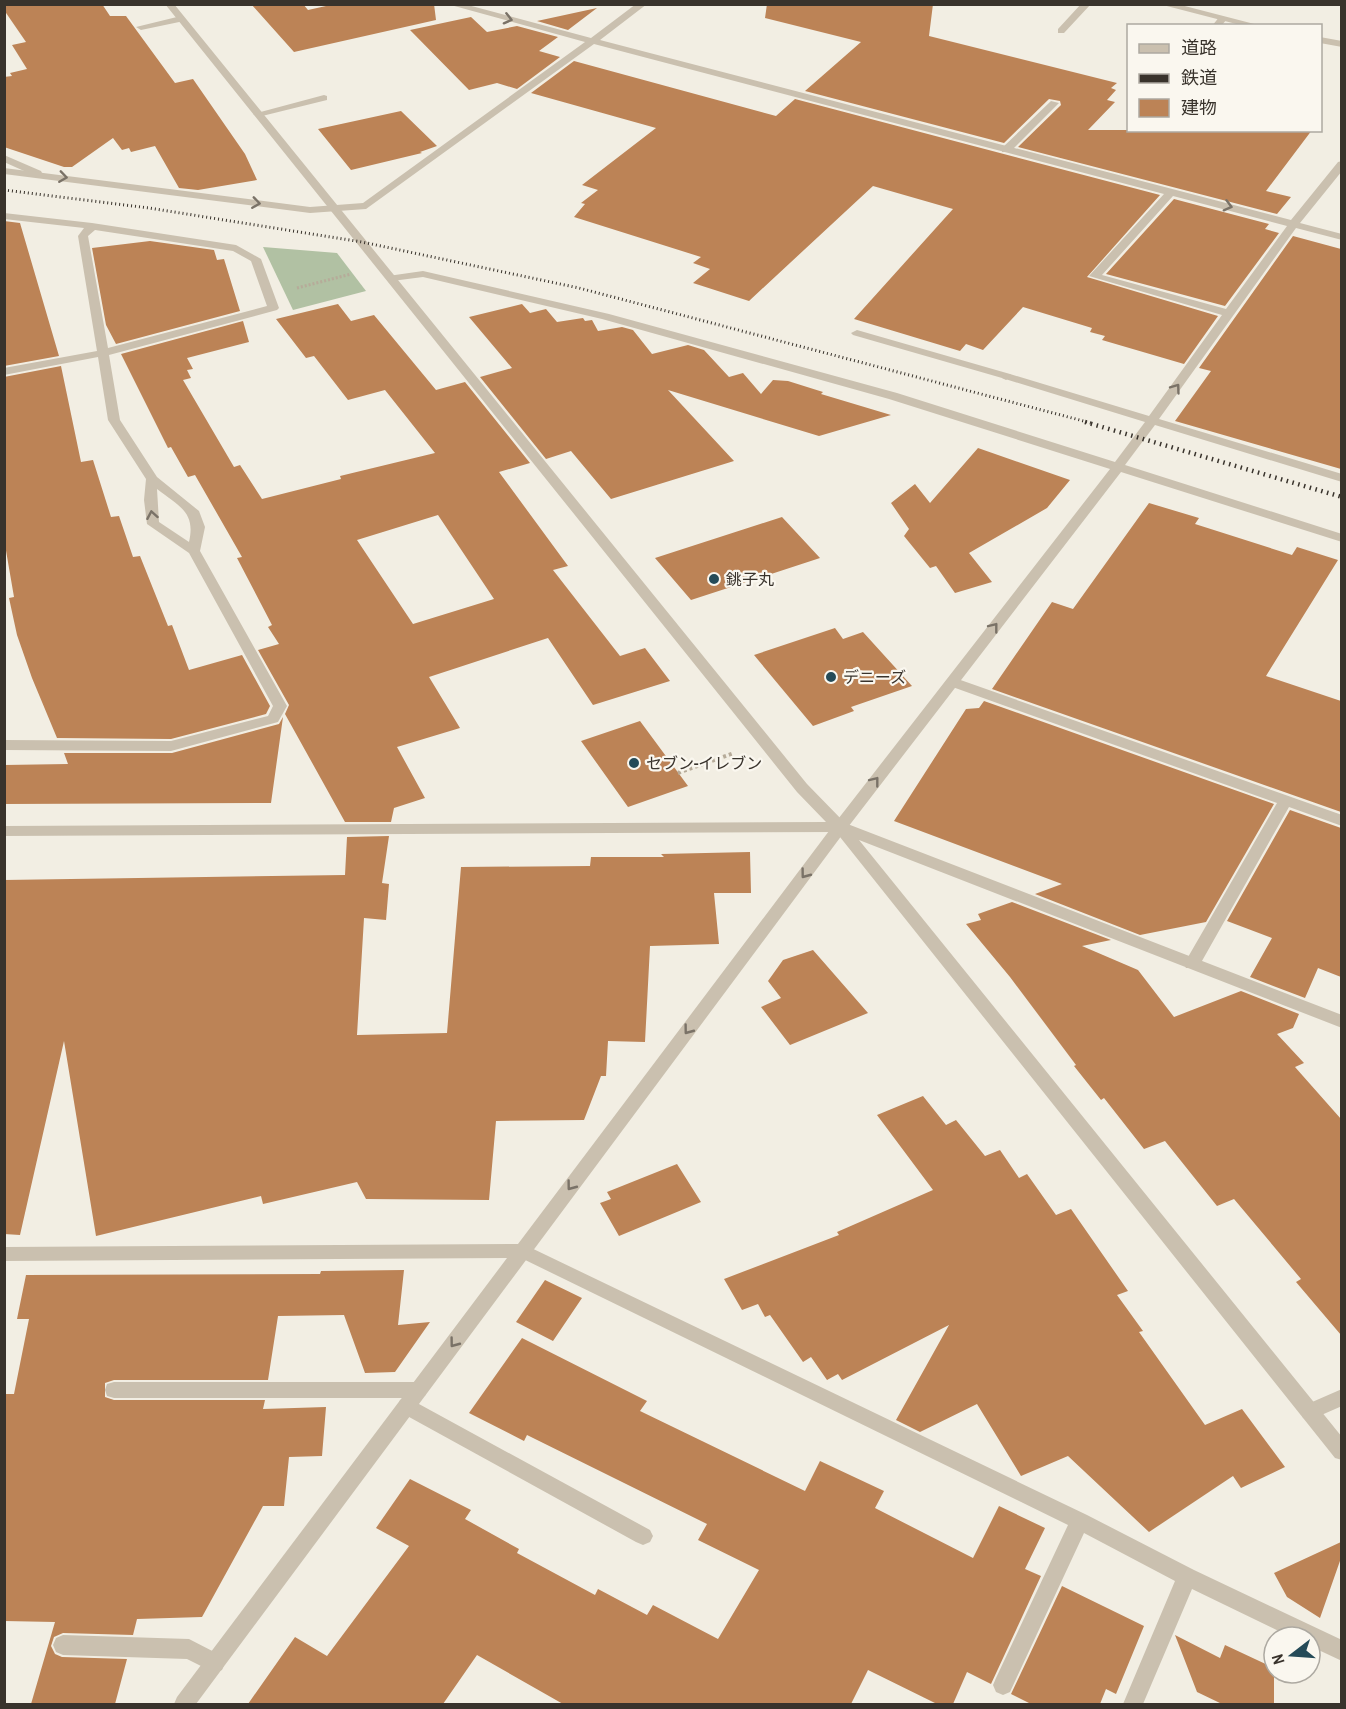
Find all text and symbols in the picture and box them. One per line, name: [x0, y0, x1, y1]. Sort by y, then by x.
one-way arrow: [502, 12, 513, 24]
legend: [1127, 24, 1322, 132]
text: 道路: [1181, 35, 1217, 60]
text: 鉄道: [1181, 65, 1217, 90]
text: 建物: [1181, 95, 1217, 120]
one-way arrow: [58, 170, 67, 182]
one-way arrow: [251, 196, 261, 208]
one-way arrow: [1223, 199, 1233, 212]
one-way arrow: [1169, 383, 1180, 394]
one-way arrow: [146, 510, 159, 520]
place label: 銚子丸: [726, 568, 774, 590]
marker: 銚子丸: [707, 572, 721, 586]
one-way arrow: [987, 622, 998, 633]
place label: デニーズ: [843, 666, 906, 688]
marker: デニーズ: [824, 670, 838, 684]
place label: セブン-イレブン: [646, 752, 762, 774]
marker: セブン-イレブン: [627, 756, 641, 770]
one-way arrow: [868, 777, 879, 788]
one-way arrow: [801, 868, 812, 879]
one-way arrow: [684, 1024, 695, 1035]
one-way arrow: [567, 1180, 578, 1191]
one-way arrow: [450, 1336, 461, 1347]
north arrow: [1262, 1625, 1322, 1685]
text: N: [1266, 1652, 1290, 1667]

